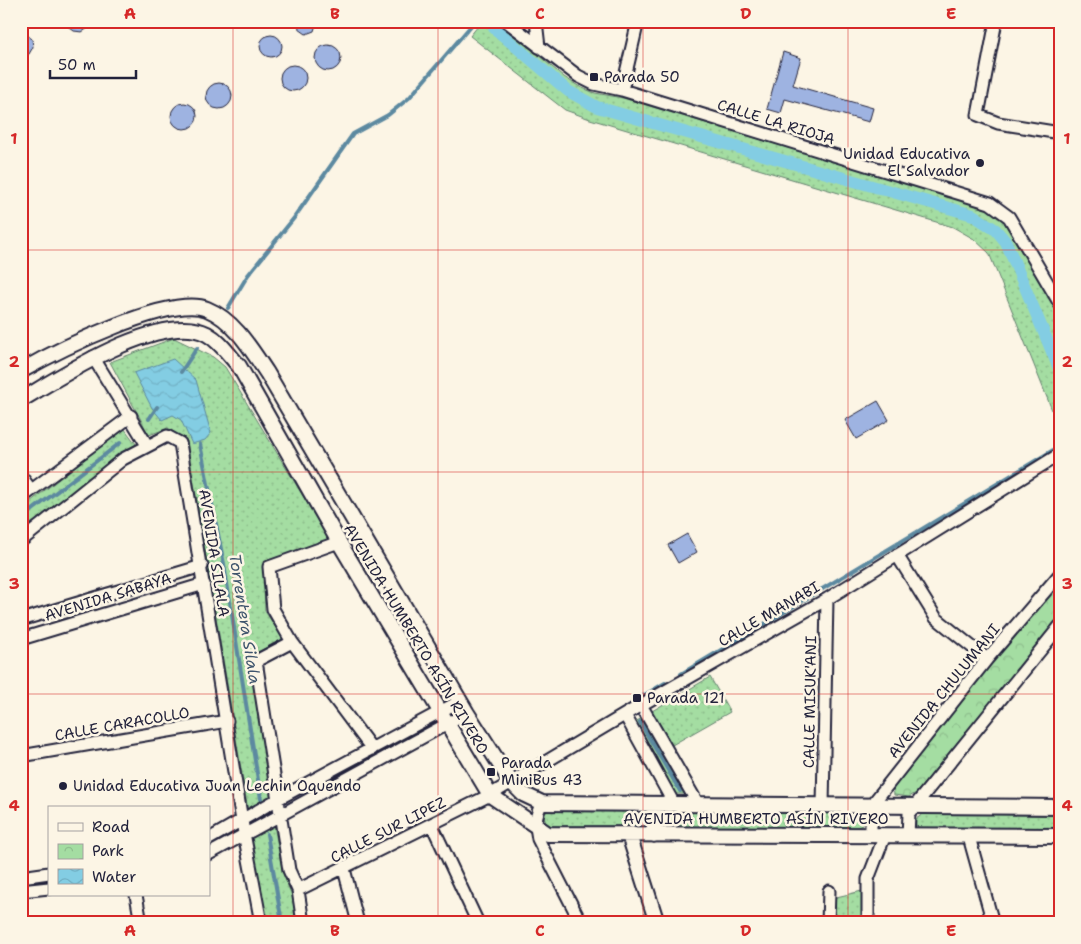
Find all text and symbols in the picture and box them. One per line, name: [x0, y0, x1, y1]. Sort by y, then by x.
text: A: [124, 3, 136, 24]
text: B: [330, 3, 340, 24]
text: C: [535, 3, 545, 24]
text: D: [740, 3, 752, 24]
text: E: [946, 3, 956, 24]
scale bar: [50, 48, 136, 80]
text: 50 m: [58, 55, 96, 75]
place label: Parada 50: [604, 67, 680, 87]
marker: Parada 50: [588, 71, 600, 83]
street label: CALLE LA RIOJA: [715, 95, 837, 149]
text: 1: [10, 128, 18, 149]
text: 1: [1063, 128, 1071, 149]
place label: Unidad Educativa El Salvador: [843, 144, 971, 181]
marker: Unidad Educativa El Salvador: [974, 157, 986, 169]
text: 2: [8, 351, 20, 372]
text: 2: [1061, 351, 1073, 372]
street label: AVENIDA SILALA: [194, 488, 234, 618]
street label: AVENIDA HUMBERTO ASÍN RIVERO: [339, 520, 494, 758]
water label: Torrentera Silala: [224, 552, 266, 686]
street label: AVENIDA SABAYA: [42, 568, 174, 626]
text: 3: [8, 573, 20, 594]
text: 3: [1061, 573, 1073, 594]
street label: CALLE MANABI: [715, 577, 823, 651]
street label: AVENIDA CHULUMANI: [884, 620, 1004, 762]
street label: CALLE MISUK'ANI: [799, 636, 821, 768]
place label: Parada 121: [647, 688, 725, 708]
marker: Parada 121: [631, 692, 643, 704]
street label: CALLE CARACOLLO: [53, 702, 191, 746]
place label: Parada MiniBus 43: [501, 753, 583, 790]
marker: Parada MiniBus 43: [485, 766, 497, 778]
place label: Unidad Educativa Juan Lechin Oquendo: [73, 776, 361, 796]
marker: Unidad Educativa Juan Lechin Oquendo: [57, 780, 69, 792]
street label: CALLE SUR LIPEZ: [327, 792, 449, 868]
text: 4: [8, 795, 20, 816]
text: 4: [1061, 795, 1073, 816]
legend: [48, 806, 210, 896]
street label: AVENIDA HUMBERTO ASÍN RIVERO: [623, 808, 889, 829]
text: Road: [92, 817, 130, 837]
text: Park: [92, 841, 124, 861]
text: Water: [92, 867, 136, 887]
text: A: [124, 920, 136, 941]
text: B: [330, 920, 340, 941]
text: C: [535, 920, 545, 941]
text: D: [740, 920, 752, 941]
text: E: [946, 920, 956, 941]

